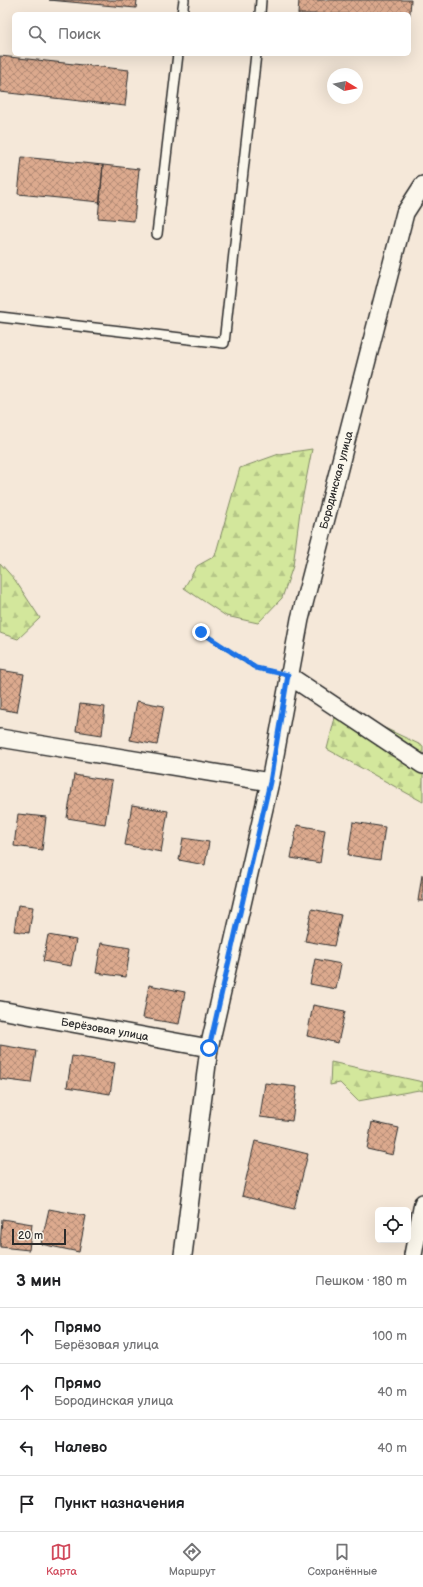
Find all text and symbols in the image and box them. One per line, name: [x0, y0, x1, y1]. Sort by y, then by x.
search box: [12, 12, 411, 56]
icon: search: [26, 23, 48, 45]
text: Поиск: [58, 25, 101, 44]
north arrow: [327, 68, 363, 104]
street label: Бородинская улица: [317, 429, 356, 531]
route end: [192, 623, 210, 641]
street label: Берёзовая улица: [60, 1015, 150, 1044]
route start: [200, 1039, 218, 1057]
map controls: [375, 1207, 411, 1243]
button: locate: [375, 1207, 411, 1243]
scale bar: [12, 1227, 66, 1246]
text: 20 m: [18, 1229, 43, 1242]
text: 3 мин: [16, 1271, 61, 1291]
text: Пешком · 180 m: [315, 1273, 407, 1289]
text: Прямо: [54, 1318, 101, 1337]
icon: ahead: [16, 1325, 38, 1347]
text: 100 m: [372, 1328, 407, 1344]
text: Берёзовая улица: [54, 1337, 159, 1353]
text: Прямо: [54, 1374, 101, 1393]
icon: ahead: [16, 1381, 38, 1403]
text: 40 m: [377, 1384, 407, 1400]
text: Бородинская улица: [54, 1393, 174, 1409]
icon: left: [16, 1437, 38, 1459]
text: Налево: [54, 1438, 107, 1457]
text: 40 m: [377, 1440, 407, 1456]
icon: arrive: [16, 1493, 38, 1515]
text: Пункт назначения: [54, 1494, 185, 1513]
tab: Карта: [46, 1541, 77, 1578]
tab: Маршрут: [169, 1541, 216, 1578]
tab: Сохранённые: [308, 1541, 377, 1578]

